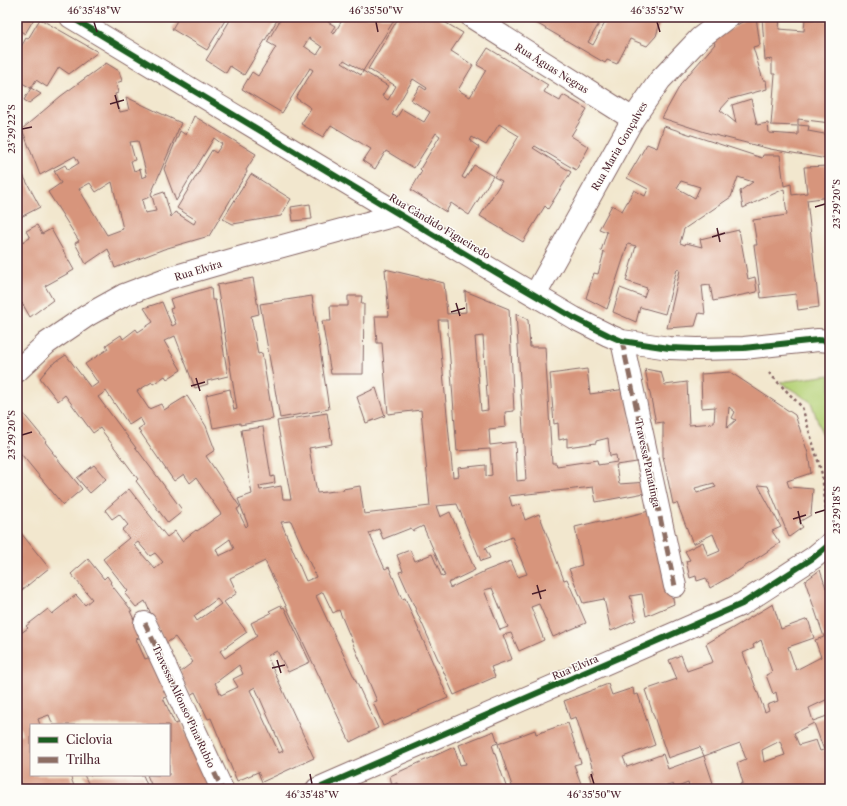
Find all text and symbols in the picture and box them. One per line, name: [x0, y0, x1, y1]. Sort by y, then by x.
text: 46°35'48"W: [67, 4, 122, 17]
text: 46°35'50"W: [349, 4, 404, 17]
text: 46°35'52"W: [630, 4, 685, 17]
street label: Rua Águas Negras: [512, 40, 591, 96]
street label: Rua Maria Gonçalves: [589, 99, 650, 193]
text: 23°29'22"S: [5, 104, 18, 154]
text: 23°29'20"S: [830, 179, 843, 229]
street label: Rua Cândido Figueiredo: [387, 191, 493, 262]
street label: Rua Elvira: [173, 257, 224, 284]
text: 23°29'20"S: [5, 410, 18, 460]
street label: Travessa Panatinga: [632, 418, 663, 509]
text: 23°29'18"S: [830, 486, 843, 534]
street label: Travessa Alfonso Pina Rubio: [149, 642, 218, 770]
street label: Rua Elvira: [550, 652, 601, 683]
legend: [30, 724, 170, 776]
text: Ciclovia: [66, 732, 113, 747]
text: Trilha: [66, 752, 101, 767]
text: 46°35'48"W: [285, 788, 340, 801]
text: 46°35'50"W: [567, 788, 622, 801]

